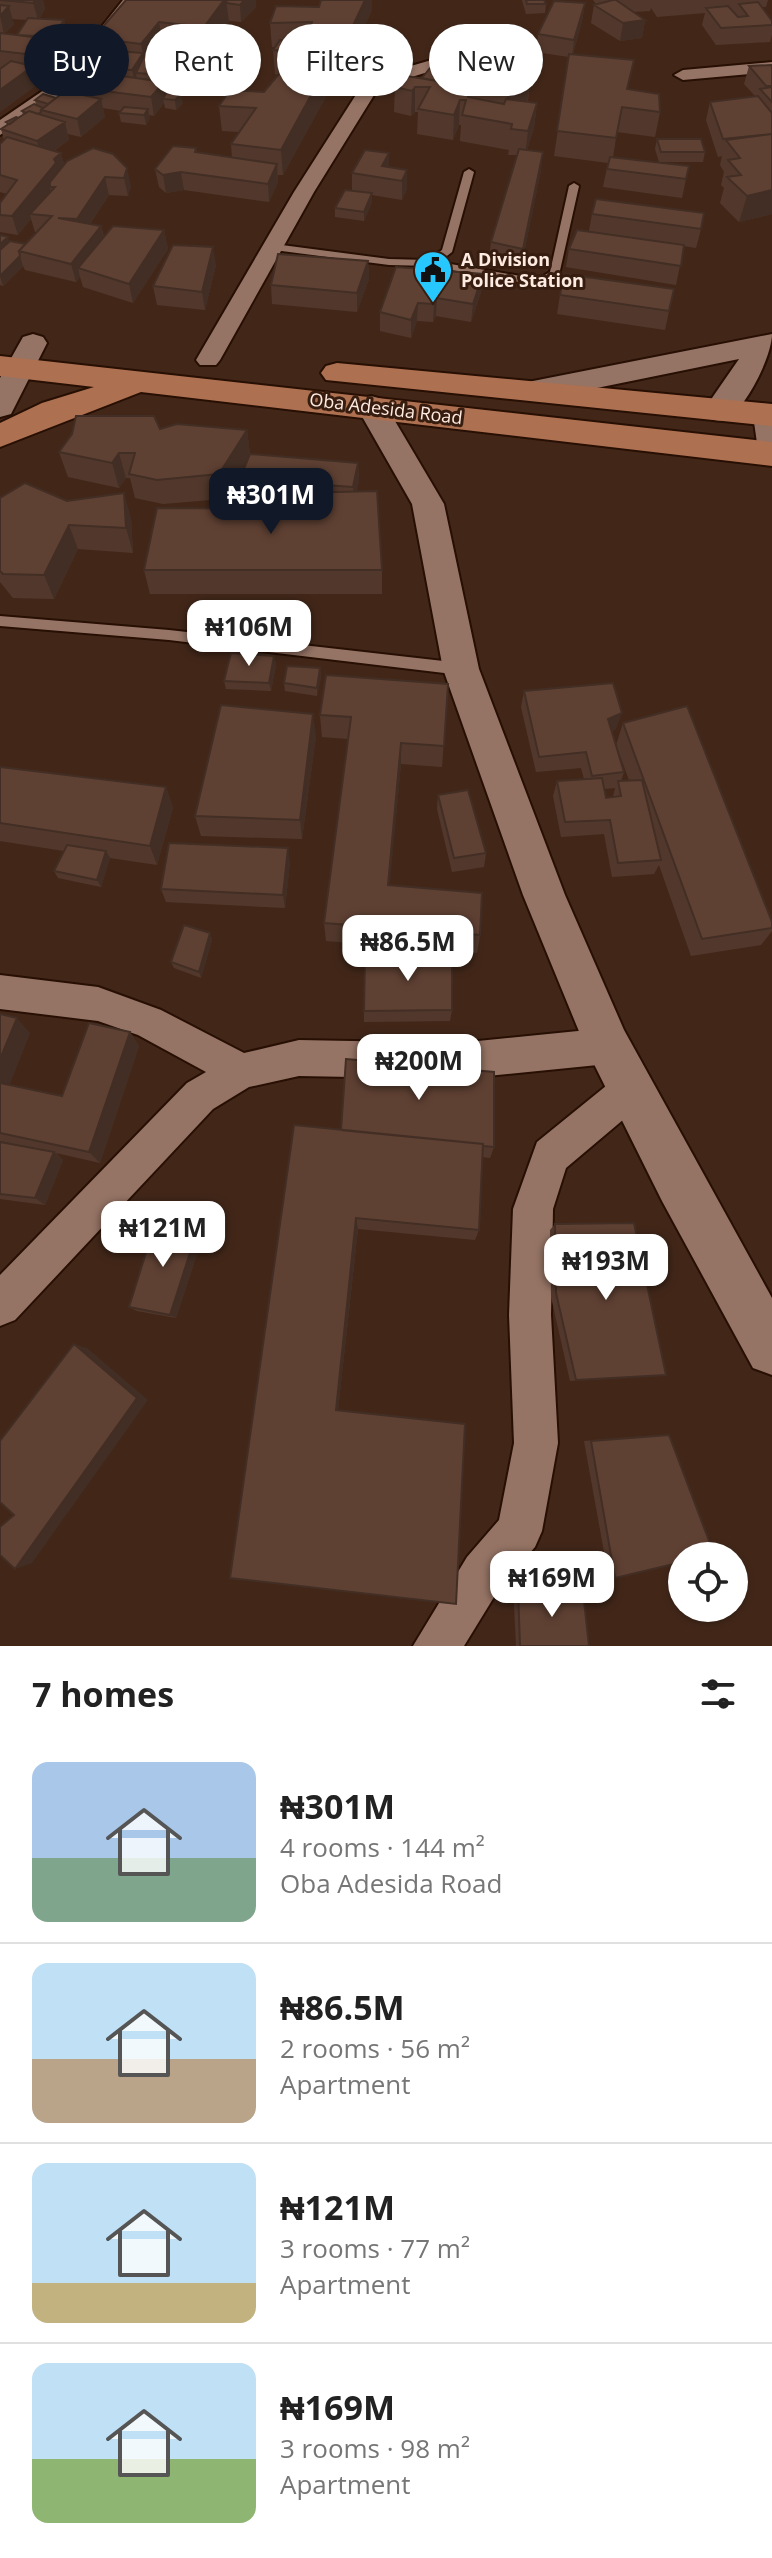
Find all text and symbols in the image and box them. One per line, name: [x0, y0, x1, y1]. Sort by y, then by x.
chip: Buy: [24, 24, 129, 96]
chip: Rent: [145, 24, 261, 96]
chip: Filters: [277, 24, 413, 96]
chip: New: [429, 24, 543, 96]
place label: A Division Police Station: [461, 247, 584, 292]
public building icon: A Division Police Station: [412, 249, 454, 304]
street label: Oba Adesida Road: [308, 387, 464, 429]
pin: ₦301M: [215, 468, 327, 536]
text: ₦301M: [227, 476, 315, 512]
pin: ₦106M: [193, 600, 305, 668]
text: ₦106M: [205, 608, 293, 644]
pin: ₦86.5M: [343, 915, 473, 983]
text: ₦86.5M: [360, 923, 456, 959]
pin: ₦200M: [363, 1034, 475, 1102]
text: ₦200M: [375, 1042, 463, 1078]
pin: ₦121M: [107, 1201, 219, 1269]
text: ₦121M: [119, 1209, 207, 1245]
pin: ₦193M: [550, 1234, 662, 1302]
text: ₦193M: [562, 1242, 650, 1278]
map controls: [668, 1542, 748, 1622]
button: locate: [668, 1542, 748, 1622]
pin: ₦169M: [496, 1551, 608, 1619]
text: ₦169M: [508, 1559, 596, 1595]
text: 7 homes: [32, 1671, 174, 1717]
icon: filters: [696, 1672, 740, 1716]
text: ₦301M: [280, 1783, 395, 1829]
icon: home: [96, 1794, 192, 1890]
text: 4 rooms · 144 m²: [280, 1829, 485, 1865]
text: Oba Adesida Road: [280, 1865, 502, 1901]
text: ₦86.5M: [280, 1984, 405, 2030]
icon: home: [96, 1995, 192, 2091]
text: 2 rooms · 56 m²: [280, 2030, 470, 2066]
text: Apartment: [280, 2066, 411, 2102]
text: ₦121M: [280, 2184, 395, 2230]
icon: home: [96, 2195, 192, 2291]
text: 3 rooms · 77 m²: [280, 2230, 470, 2266]
text: Apartment: [280, 2266, 411, 2302]
text: ₦169M: [280, 2384, 395, 2430]
icon: home: [96, 2395, 192, 2491]
text: 3 rooms · 98 m²: [280, 2430, 470, 2466]
text: Apartment: [280, 2466, 411, 2502]

